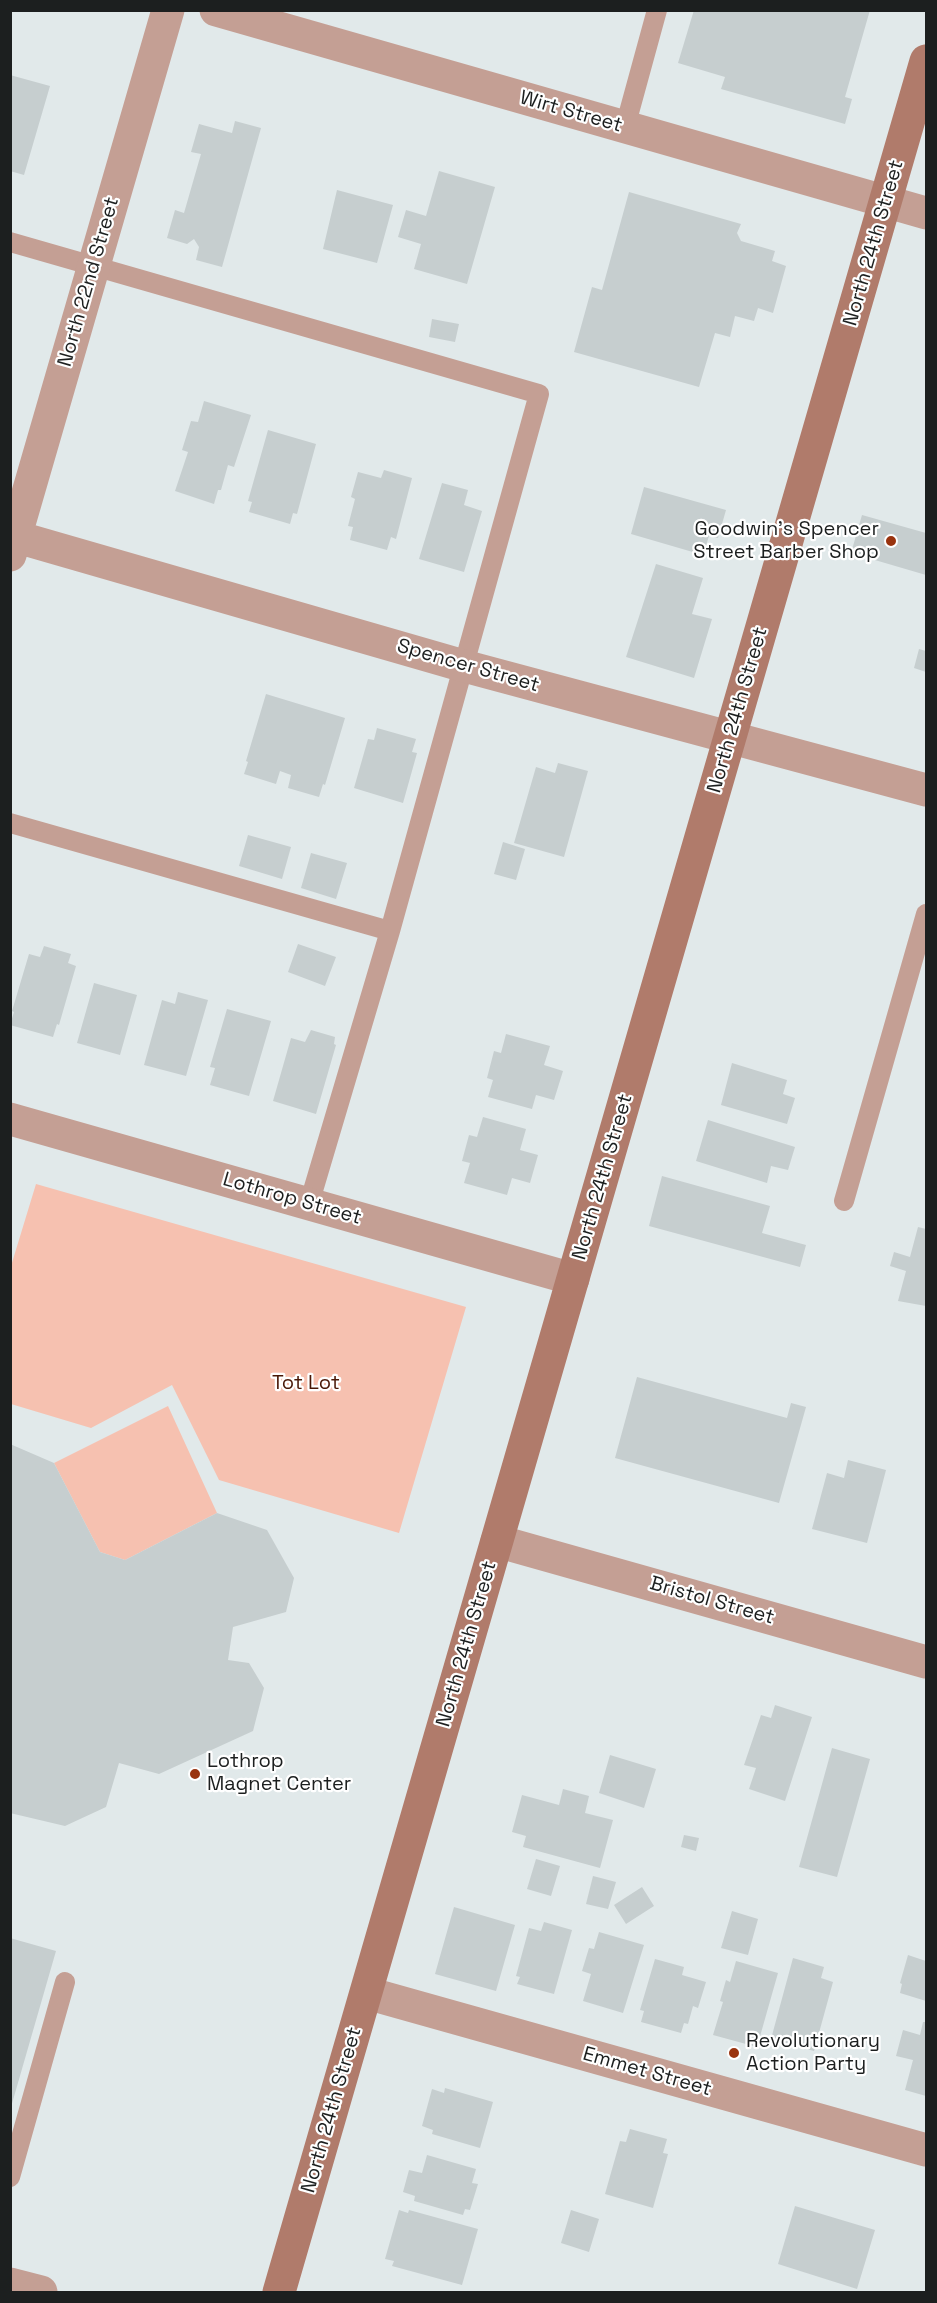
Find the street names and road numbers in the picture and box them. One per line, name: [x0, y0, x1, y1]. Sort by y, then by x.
street label: Wirt Street: [517, 86, 625, 138]
street label: North 24th Street: [839, 157, 909, 329]
street label: North 22nd Street: [53, 194, 125, 370]
street label: North 24th Street: [703, 624, 773, 796]
street label: Spencer Street: [394, 634, 542, 698]
street label: North 24th Street: [568, 1091, 638, 1263]
street label: Lothrop Street: [220, 1168, 364, 1230]
street label: North 24th Street: [432, 1558, 502, 1730]
street label: Bristol Street: [647, 1572, 777, 1630]
street label: North 24th Street: [297, 2024, 367, 2196]
street label: Emmet Street: [580, 2042, 714, 2102]

